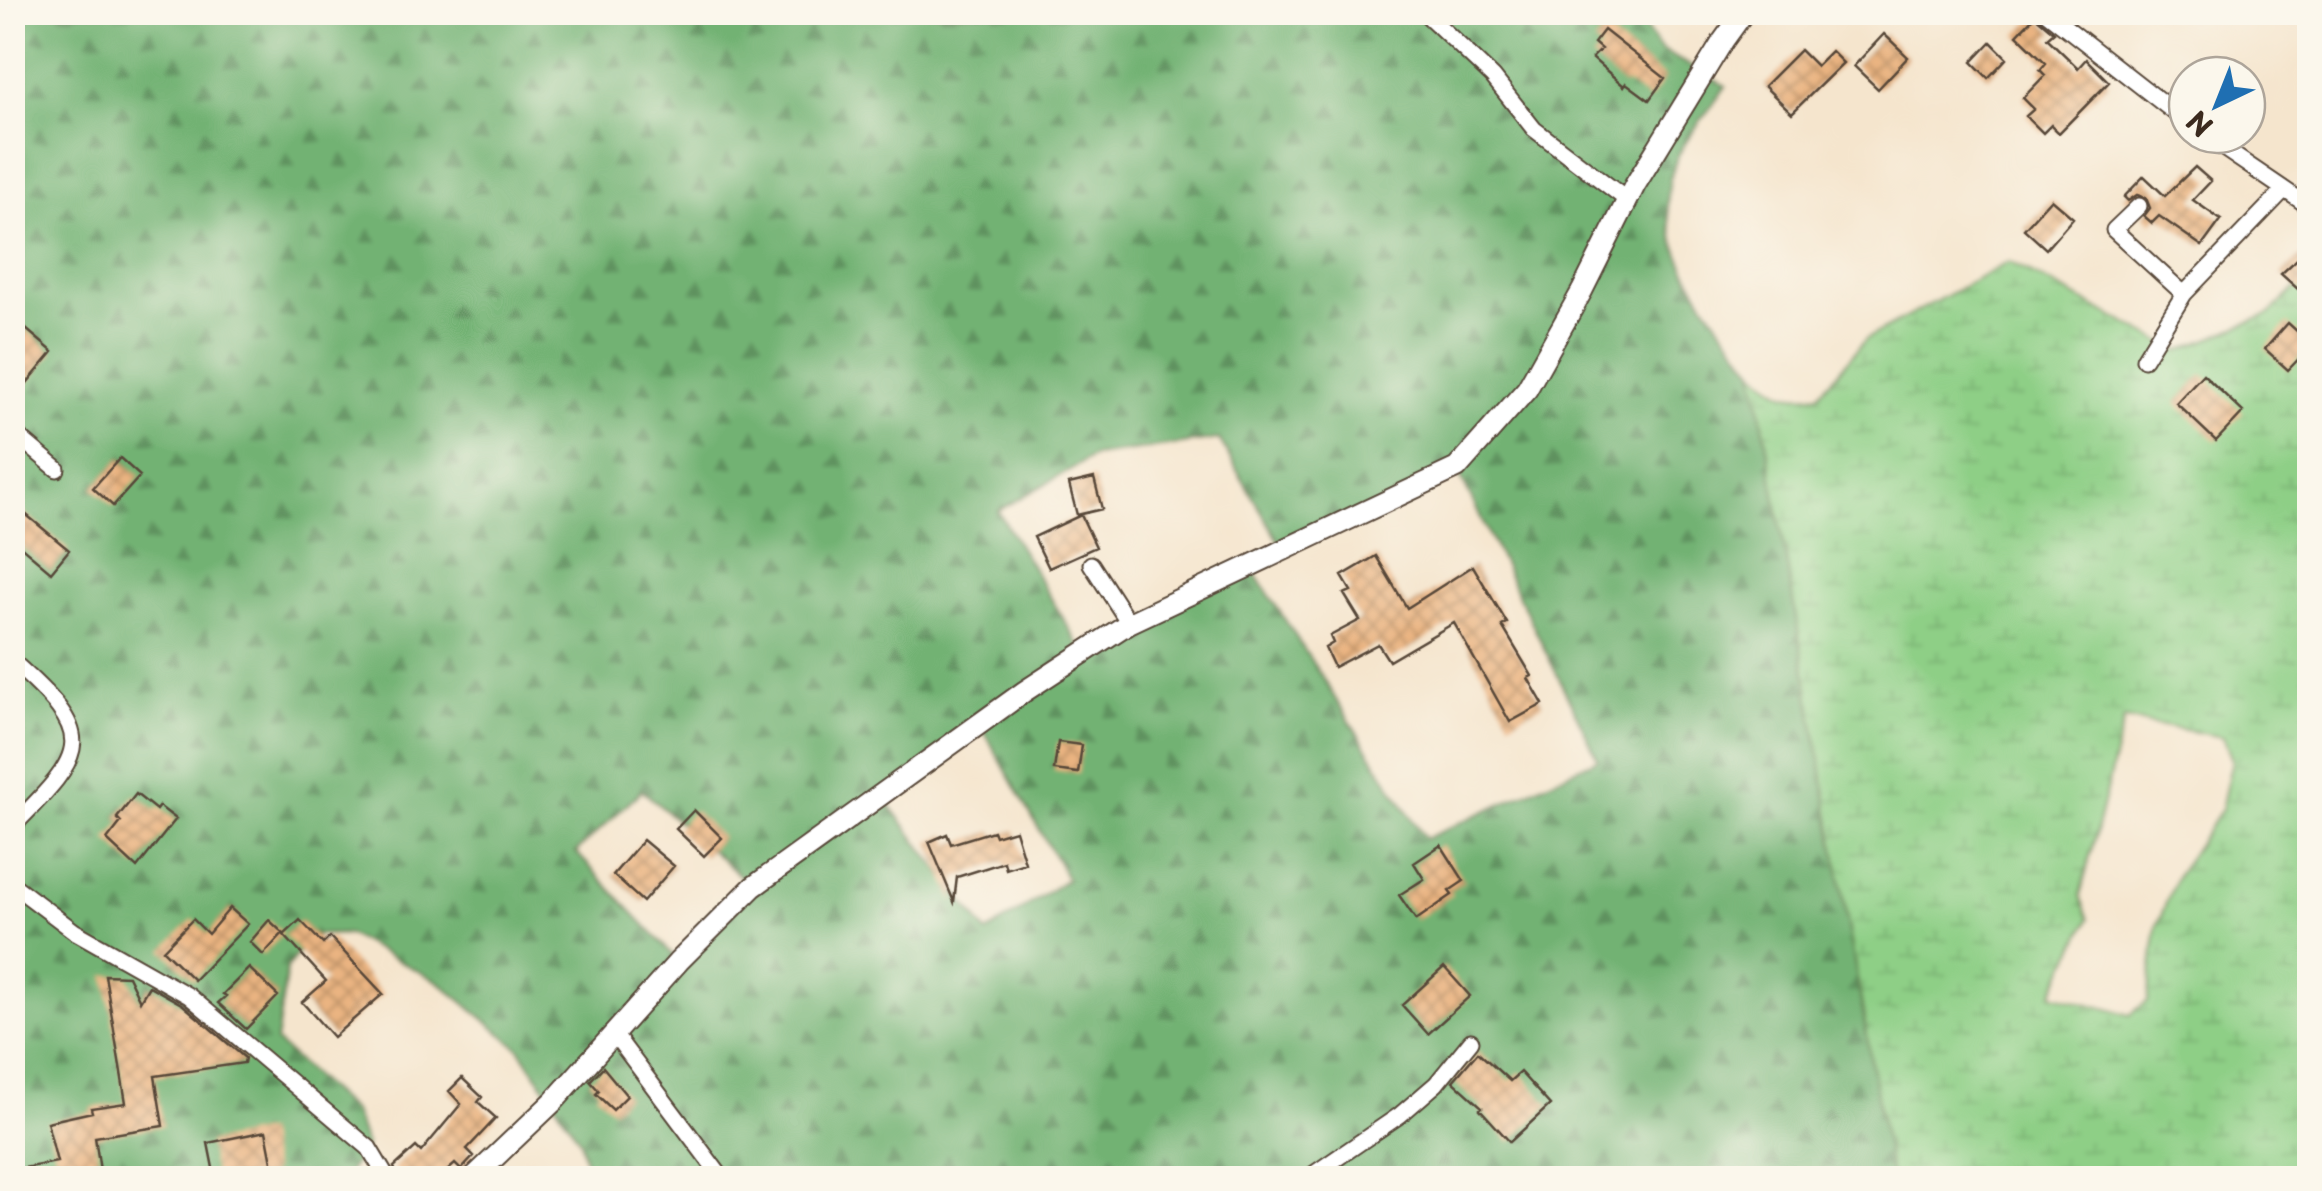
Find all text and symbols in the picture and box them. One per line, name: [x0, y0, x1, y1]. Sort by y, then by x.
north arrow: [2167, 55, 2267, 155]
text: N: [2176, 101, 2222, 148]

